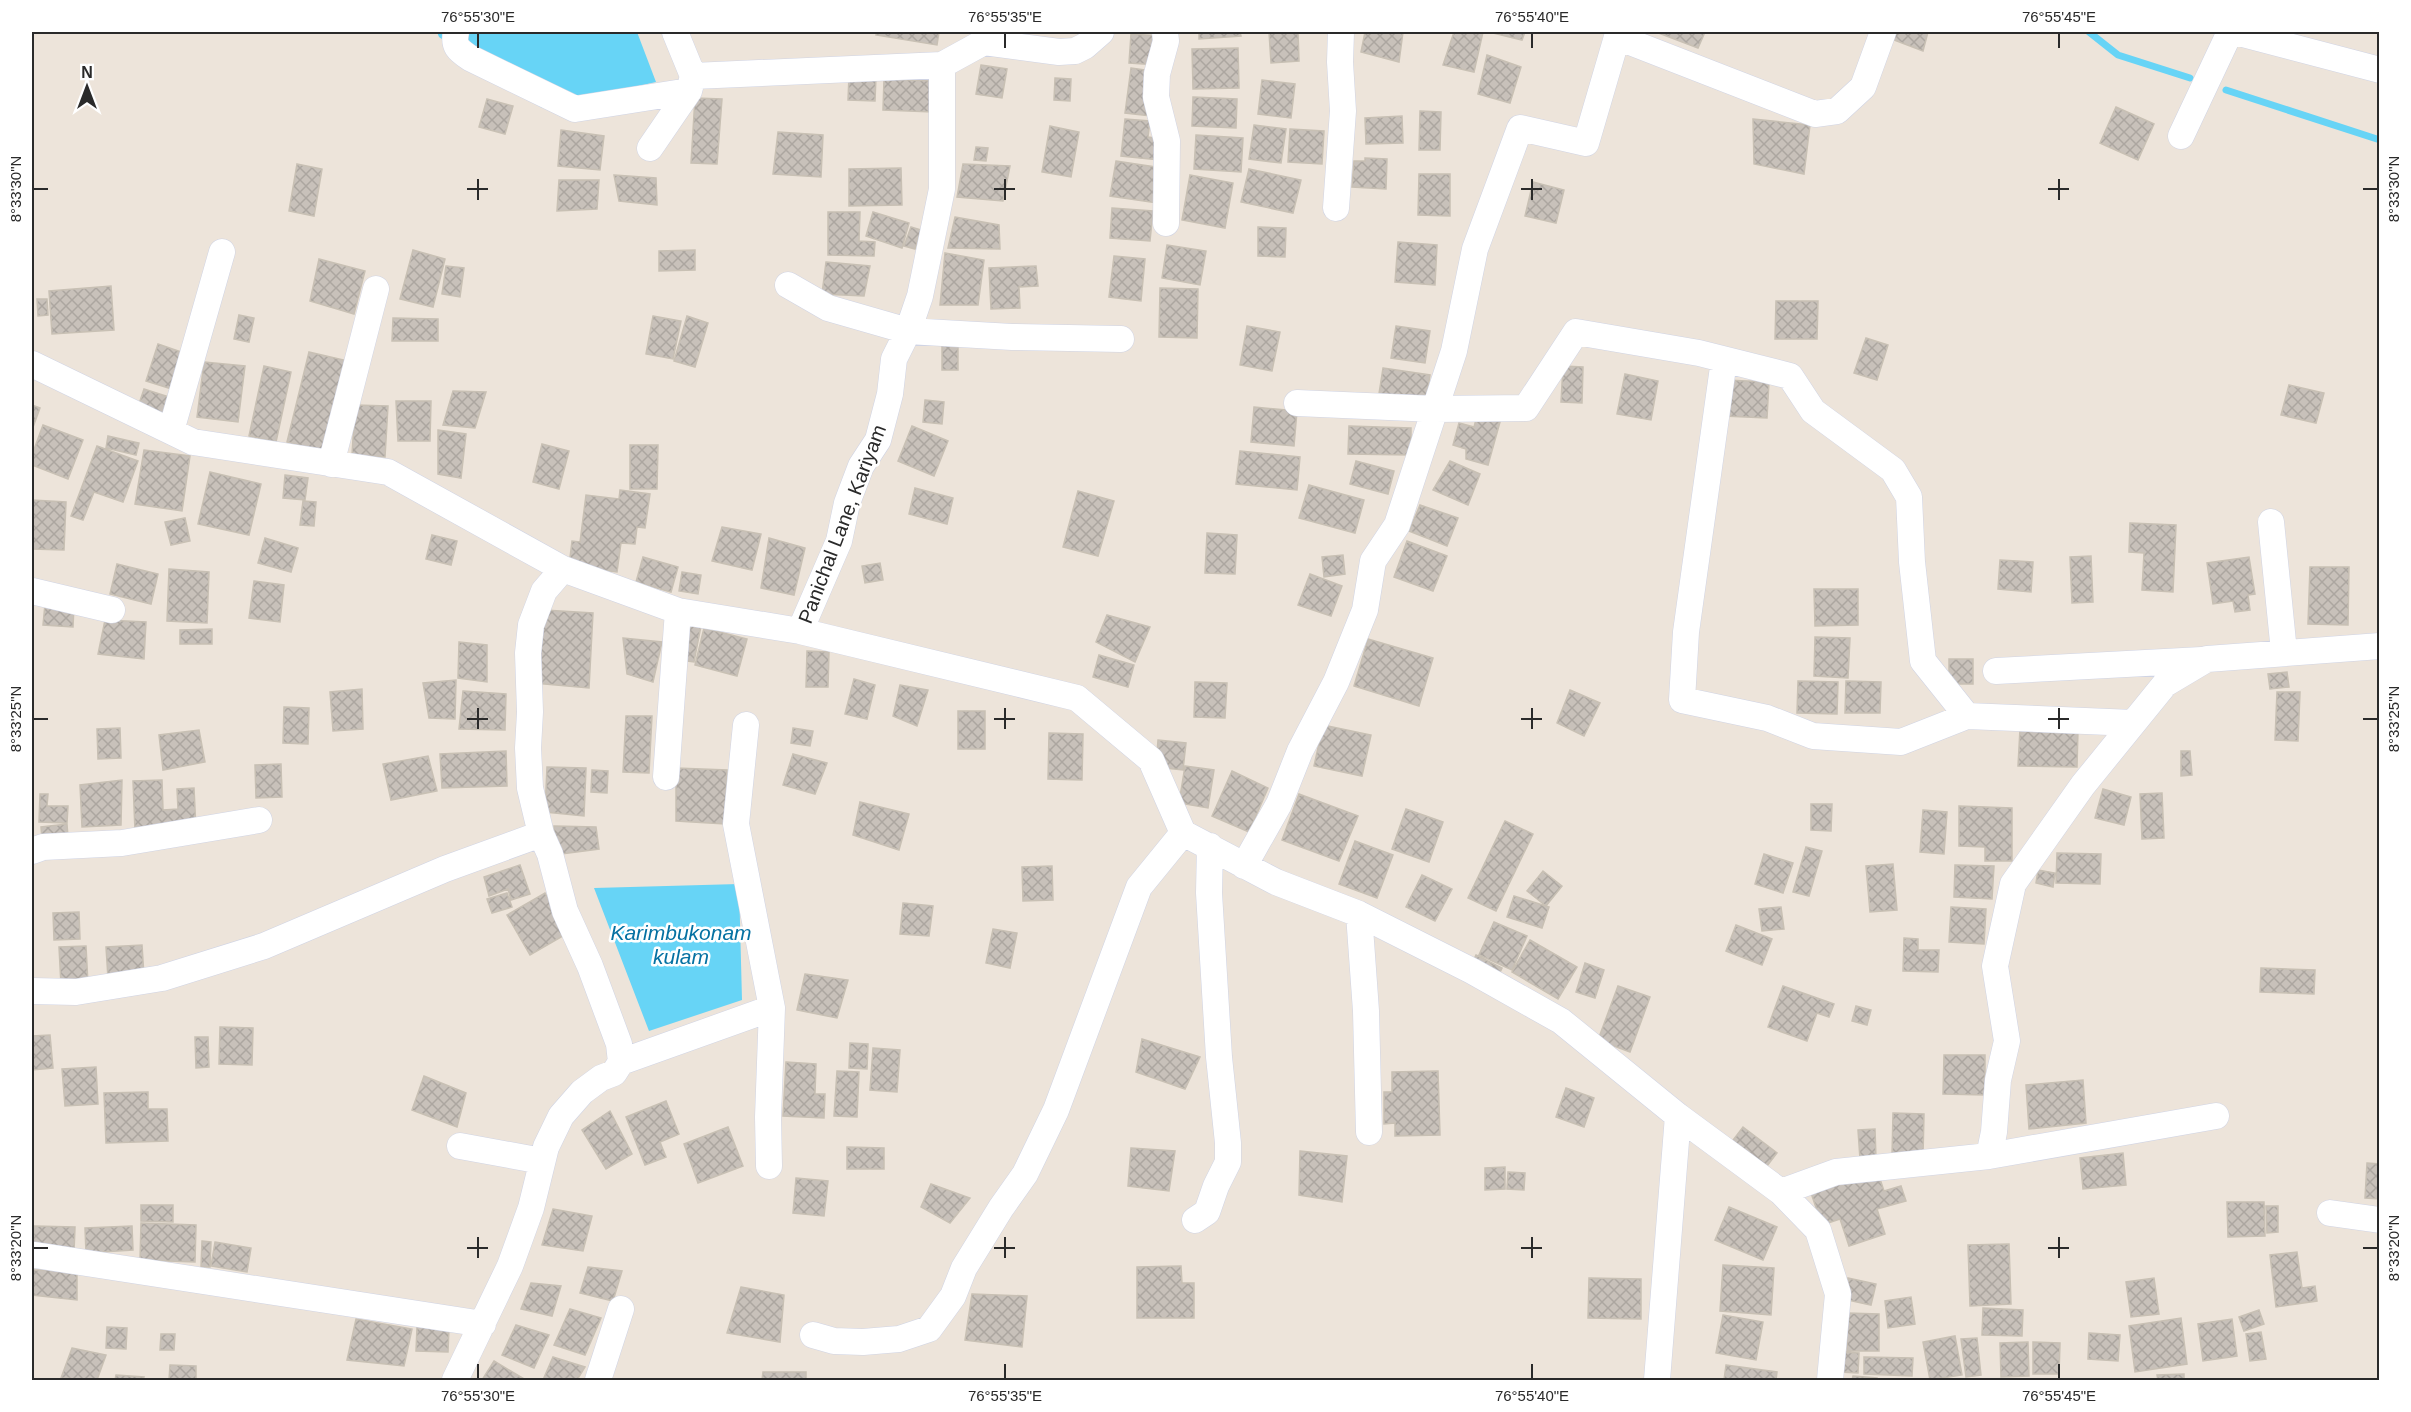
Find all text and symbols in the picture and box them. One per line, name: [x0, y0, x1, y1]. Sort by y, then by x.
text: 76°55'30"E: [441, 8, 515, 25]
text: 76°55'35"E: [968, 8, 1042, 25]
text: 76°55'40"E: [1495, 8, 1569, 25]
text: 76°55'45"E: [2022, 8, 2096, 25]
north arrow: [57, 57, 117, 117]
text: N: [81, 64, 93, 81]
text: 8°33'30"N: [7, 156, 24, 222]
text: 8°33'30"N: [2385, 156, 2402, 222]
street label: Panichal Lane, Kariyam: [794, 421, 890, 627]
text: 8°33'25"N: [7, 686, 24, 752]
text: 8°33'25"N: [2385, 686, 2402, 752]
water label: Karimbukonam kulam: [610, 921, 752, 968]
text: 8°33'20"N: [7, 1215, 24, 1281]
text: 8°33'20"N: [2385, 1215, 2402, 1281]
text: 76°55'30"E: [441, 1387, 515, 1404]
text: 76°55'35"E: [968, 1387, 1042, 1404]
text: 76°55'40"E: [1495, 1387, 1569, 1404]
text: 76°55'45"E: [2022, 1387, 2096, 1404]

